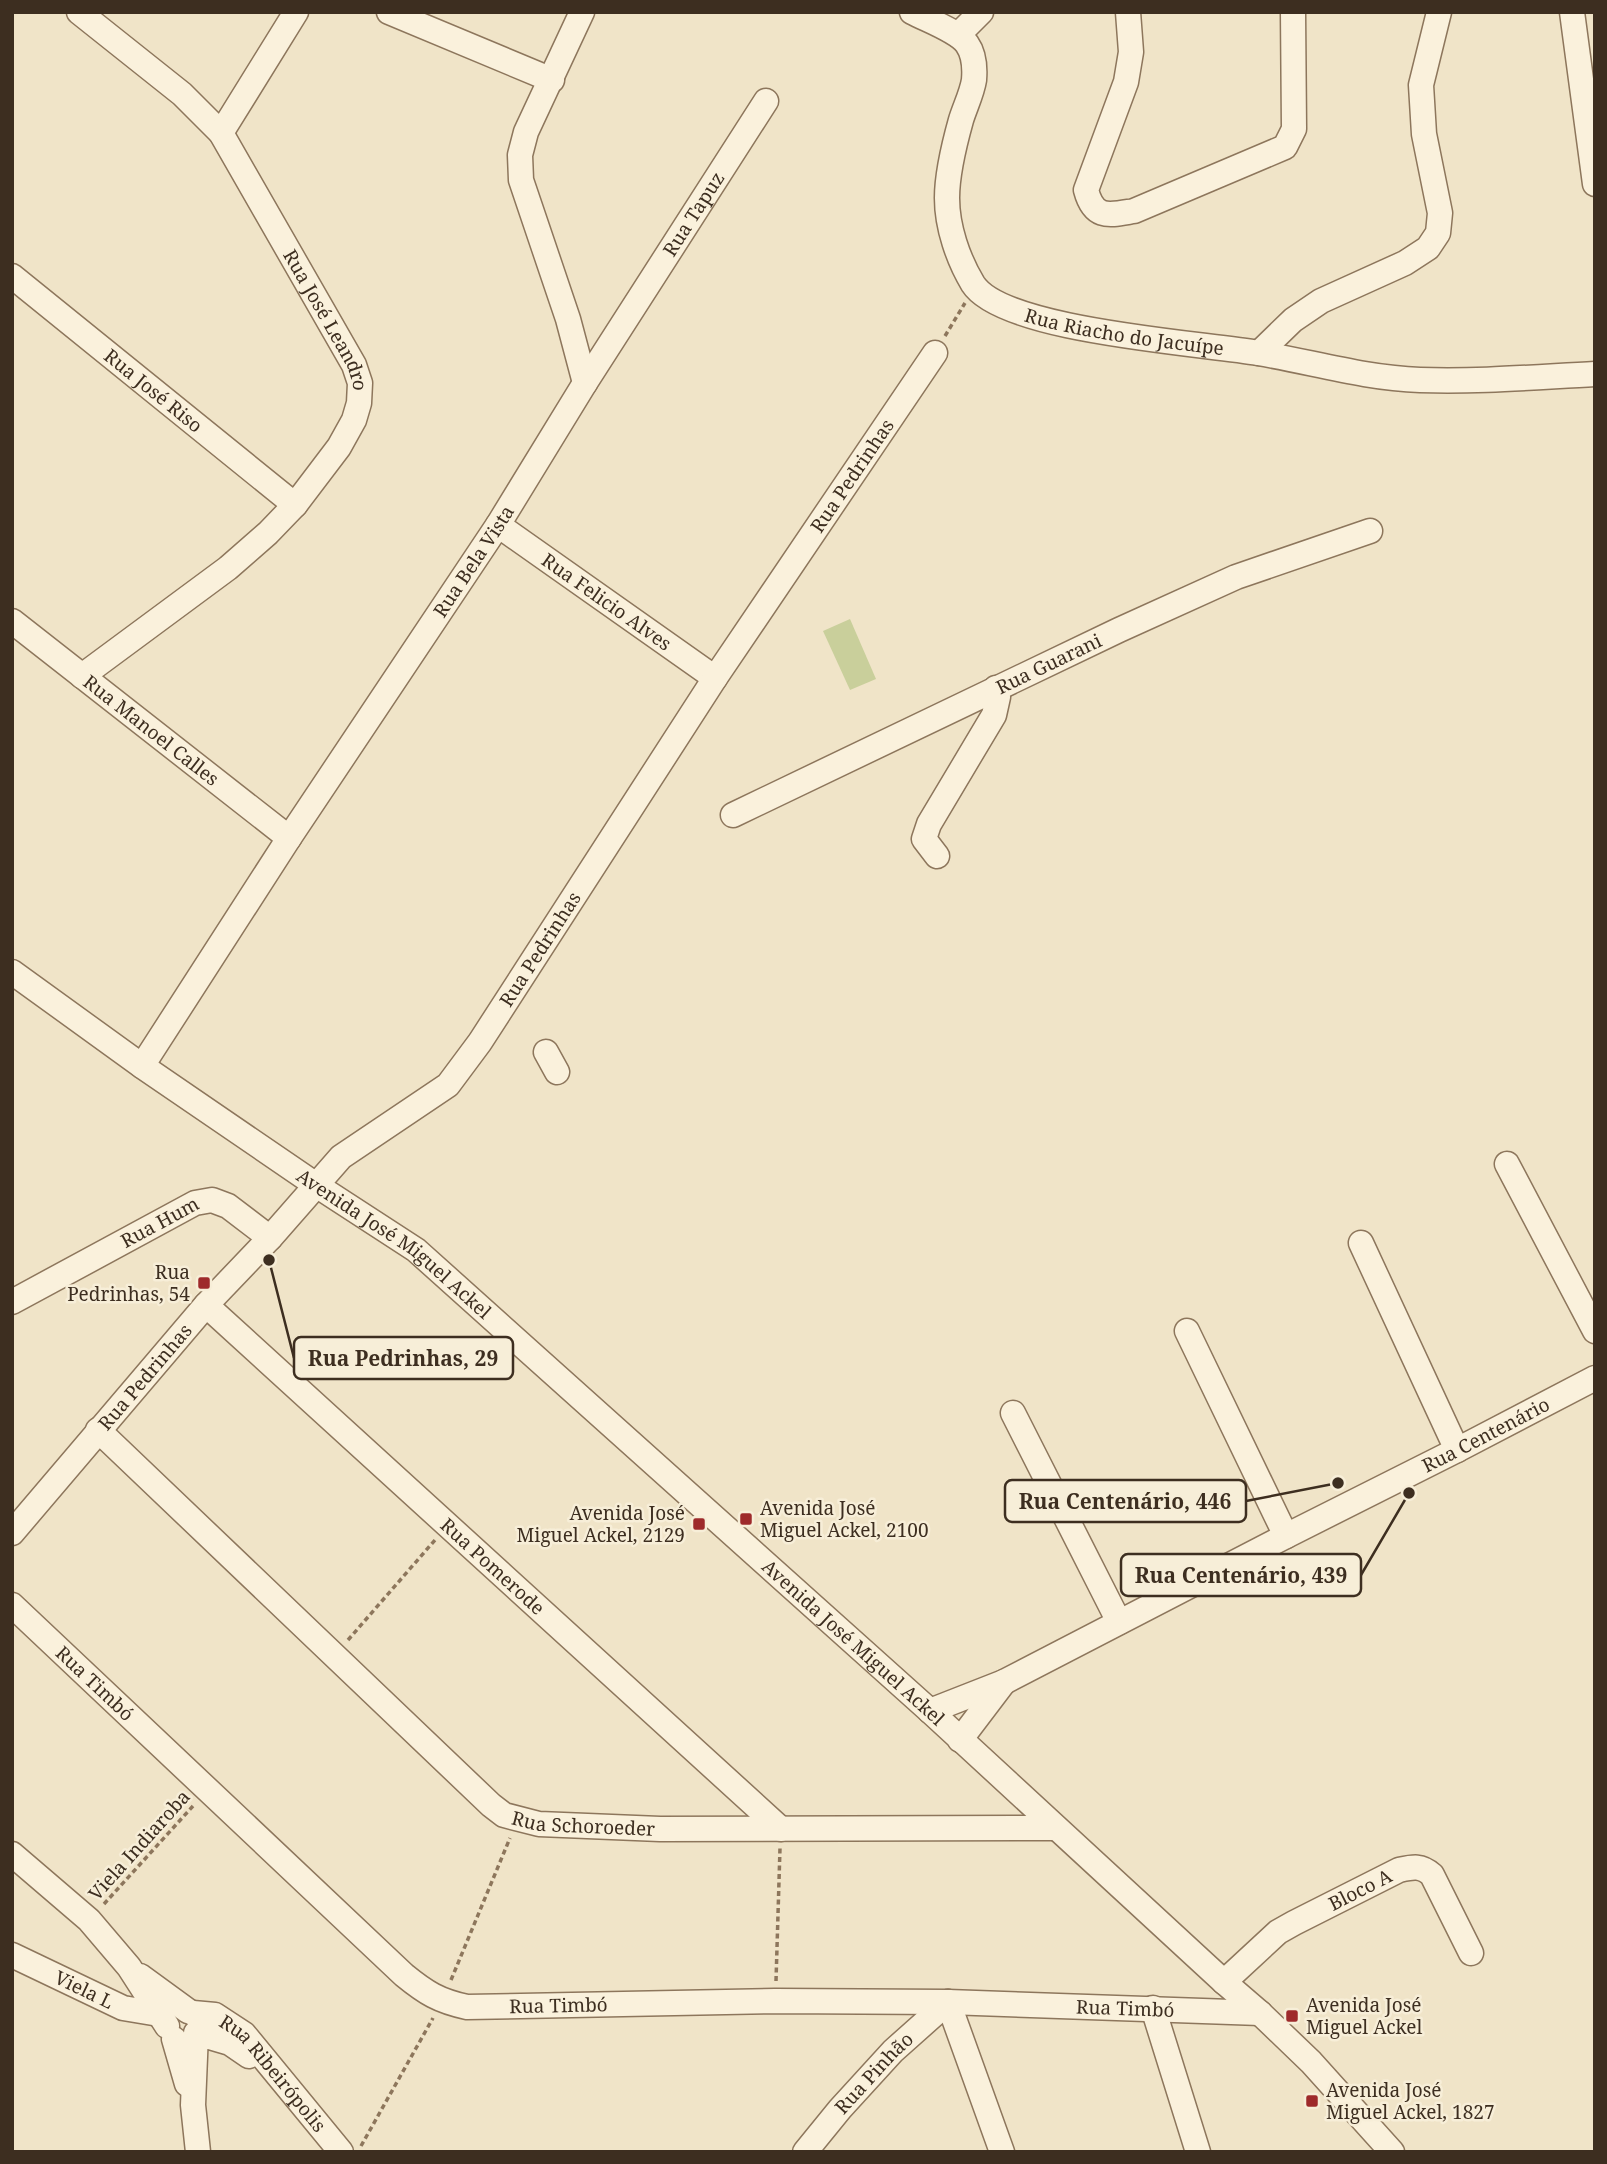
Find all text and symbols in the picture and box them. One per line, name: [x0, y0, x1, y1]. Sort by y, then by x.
street label: Rua Tapuz: [657, 167, 730, 261]
street label: Rua José Leandro: [277, 245, 373, 392]
street label: Rua Riacho do Jacuípe: [1021, 302, 1225, 361]
street label: Rua José Riso: [99, 343, 208, 438]
street label: Rua Pedrinhas: [804, 414, 900, 538]
street label: Rua Bela Vista: [427, 500, 520, 622]
street label: Rua Felicio Alves: [537, 547, 677, 656]
street label: Rua Guarani: [992, 627, 1106, 700]
street label: Rua Manoel Calles: [78, 669, 225, 792]
street label: Rua Pedrinhas: [493, 886, 587, 1012]
street label: Avenida José Miguel Ackel: [292, 1163, 497, 1325]
street label: Rua Hum: [116, 1190, 204, 1254]
place label: Rua Pedrinhas, 54: [67, 1259, 190, 1307]
marker: Rua Pedrinhas, 54: [196, 1275, 212, 1291]
street label: Rua Pedrinhas: [92, 1318, 198, 1436]
callout: Rua Pedrinhas, 29: [294, 1337, 513, 1379]
text: Rua Pedrinhas, 29: [308, 1344, 498, 1372]
street label: Rua Centenário: [1418, 1391, 1554, 1478]
callout: Rua Centenário, 446: [1005, 1480, 1246, 1522]
text: Rua Centenário, 446: [1019, 1487, 1231, 1515]
place label: Avenida José Miguel Ackel, 2100: [760, 1495, 929, 1543]
place label: Avenida José Miguel Ackel, 2129: [516, 1500, 685, 1548]
marker: Avenida José Miguel Ackel, 2100: [738, 1511, 754, 1527]
street label: Rua Pomerode: [435, 1512, 551, 1621]
marker: Avenida José Miguel Ackel, 2129: [691, 1516, 707, 1532]
street label: Avenida José Miguel Ackel: [756, 1553, 950, 1731]
callout: Rua Centenário, 439: [1121, 1554, 1361, 1596]
text: Rua Centenário, 439: [1135, 1561, 1347, 1589]
street label: Rua Timbó: [50, 1640, 140, 1727]
street label: Viela Indiaroba: [82, 1784, 196, 1906]
street label: Rua Schoroeder: [509, 1805, 656, 1842]
street label: Bloco A: [1324, 1862, 1397, 1917]
street label: Viela L: [50, 1964, 118, 2015]
street label: Rua Timbó: [509, 1991, 608, 2019]
place label: Avenida José Miguel Ackel: [1306, 1992, 1422, 2040]
street label: Rua Timbó: [1076, 1994, 1175, 2023]
marker: Avenida José Miguel Ackel: [1284, 2008, 1300, 2024]
street label: Rua Ribeirópolis: [215, 2009, 332, 2137]
street label: Rua Pinhão: [829, 2026, 919, 2119]
place label: Avenida José Miguel Ackel, 1827: [1326, 2077, 1495, 2125]
marker: Avenida José Miguel Ackel, 1827: [1304, 2093, 1320, 2109]

